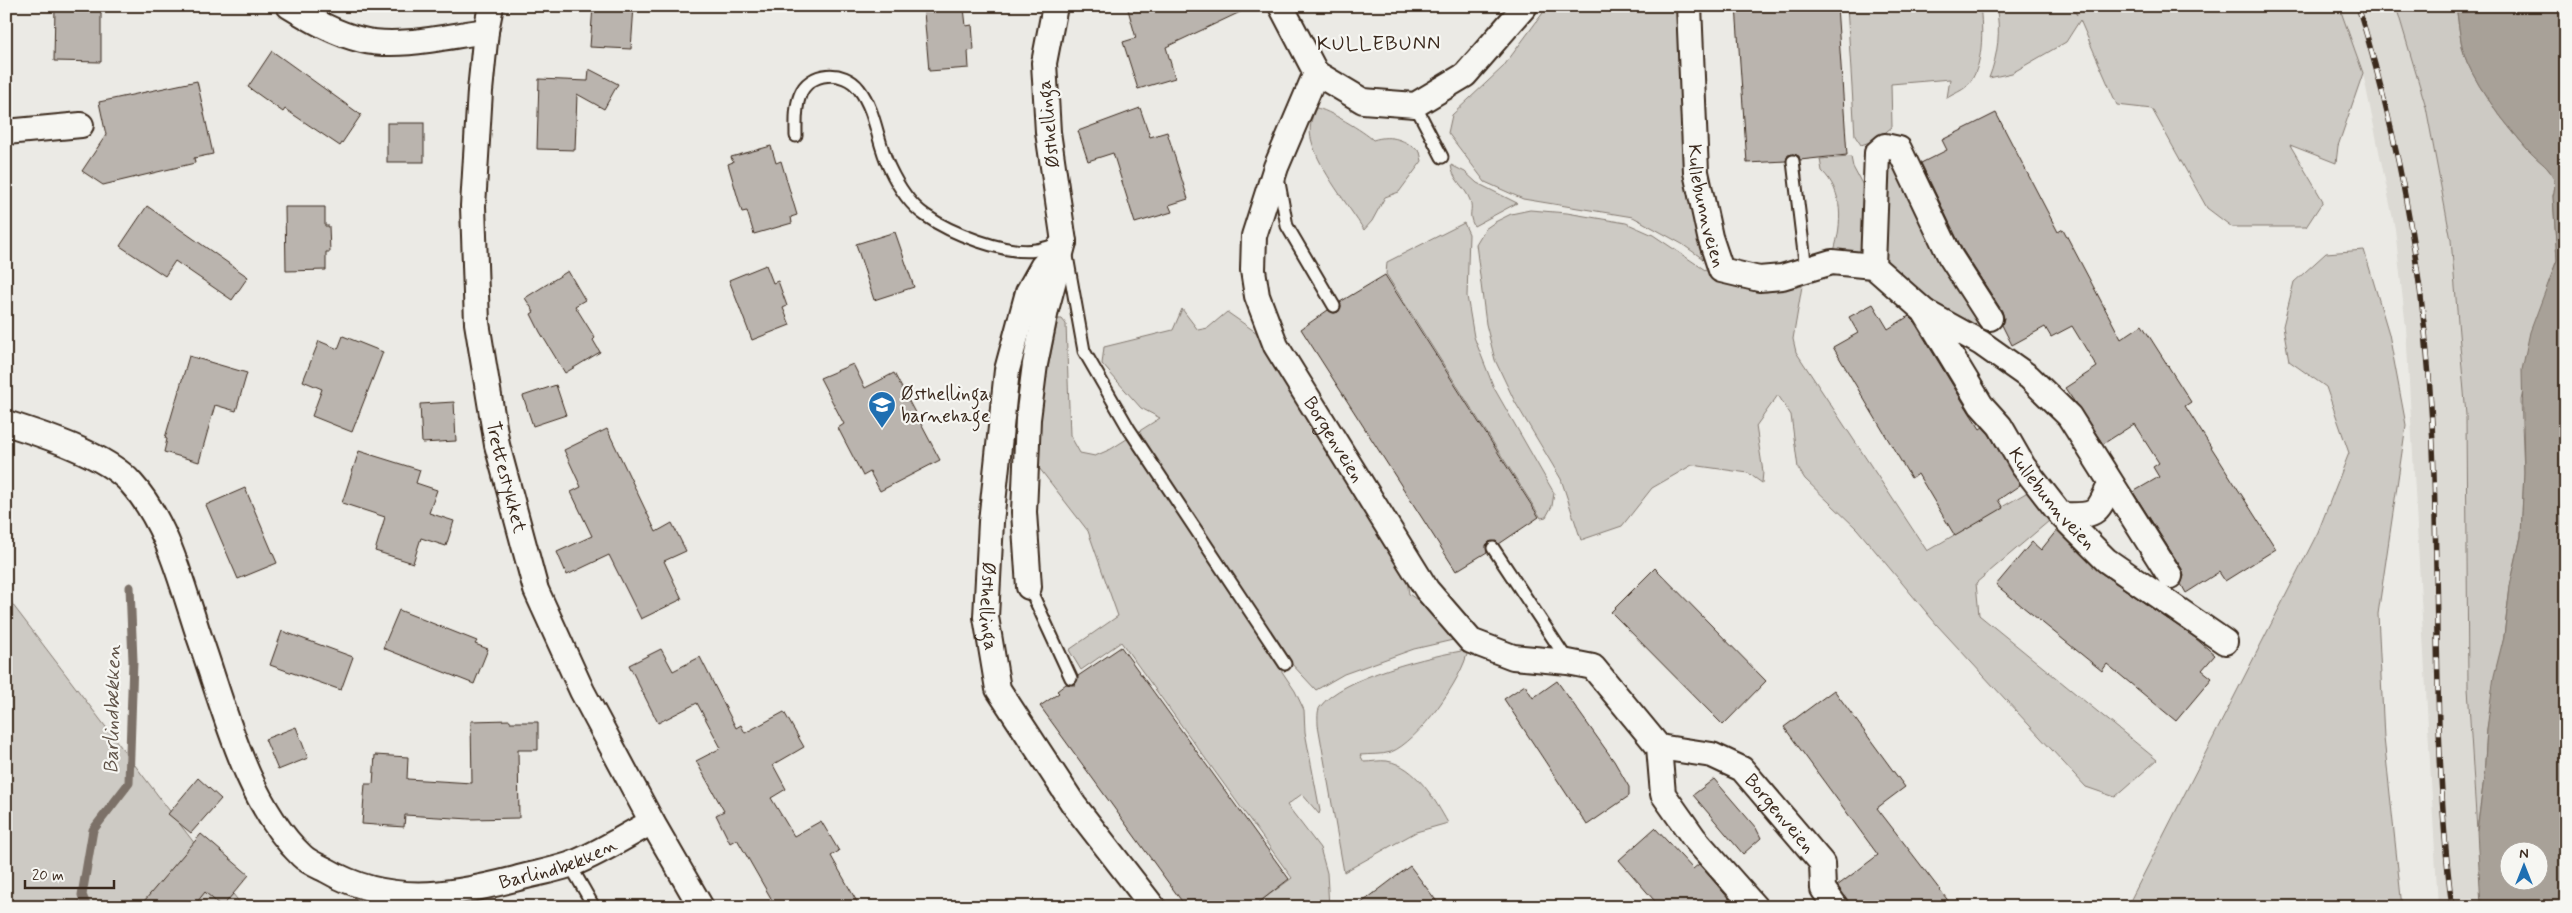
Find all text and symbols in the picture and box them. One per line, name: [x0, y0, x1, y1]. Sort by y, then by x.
district label: KULLEBUNN: [1317, 31, 1441, 58]
street label: Østhellinga: [1032, 78, 1069, 169]
street label: Kullebunnveien: [1682, 143, 1732, 271]
place label: Østhellinga barnehage: [901, 382, 990, 432]
school or university icon: Østhellinga barnehage: [867, 390, 897, 429]
street label: Borgenveien: [1298, 392, 1370, 487]
street label: Trettestykket: [481, 419, 533, 536]
street label: Kullebunnveien: [2003, 443, 2101, 555]
street label: Østhellinga: [973, 562, 1004, 652]
water label: Barlindbekken: [98, 644, 128, 774]
street label: Borgenveien: [1739, 768, 1821, 858]
street label: Barlindbekken: [496, 832, 621, 895]
north arrow: [2500, 840, 2550, 890]
text: N: [2519, 845, 2529, 863]
scale bar: [25, 858, 114, 890]
text: 20 m: [32, 866, 64, 886]

